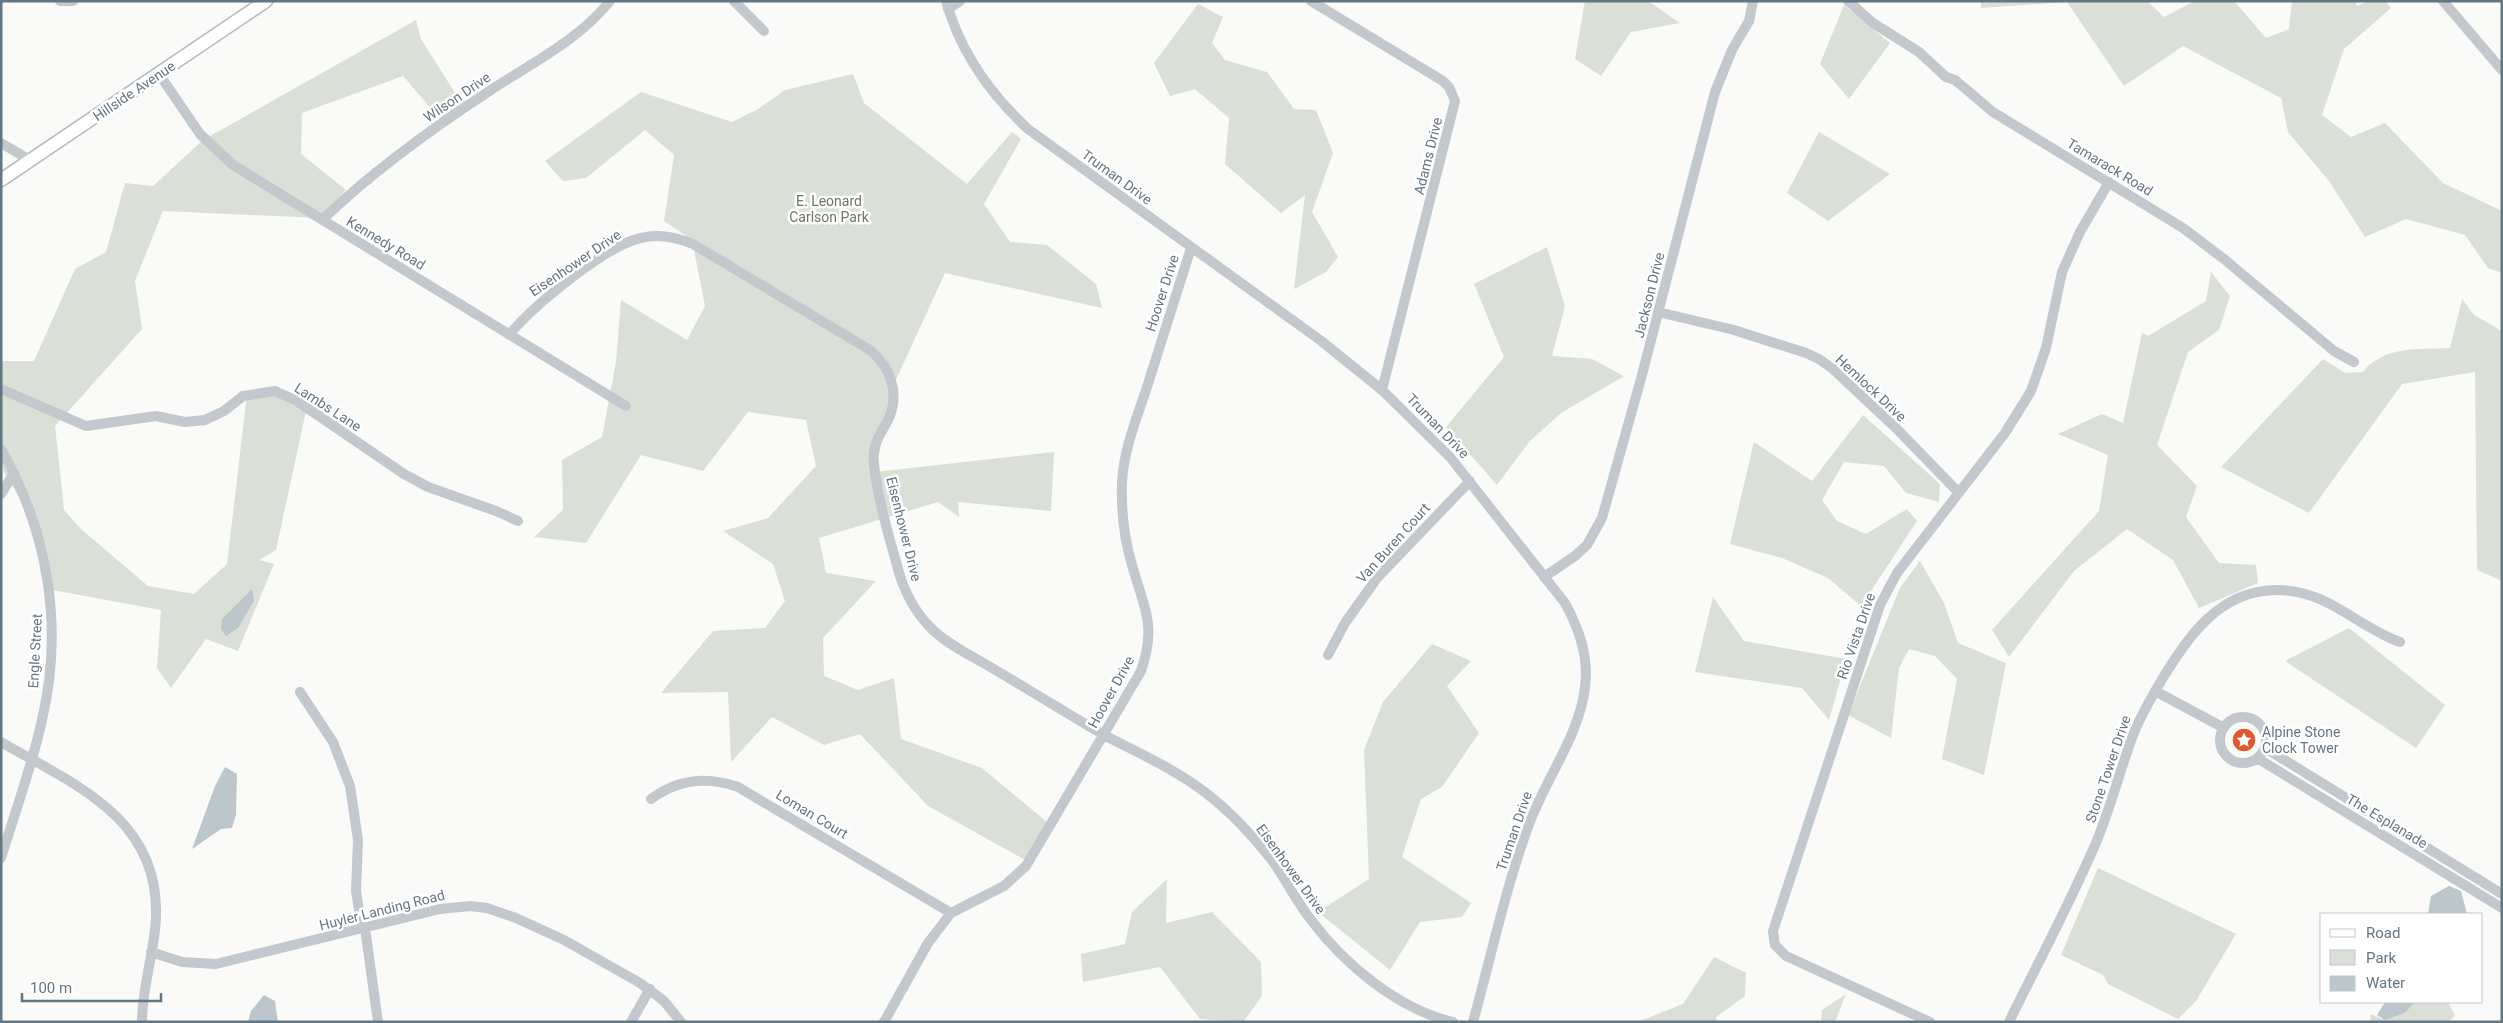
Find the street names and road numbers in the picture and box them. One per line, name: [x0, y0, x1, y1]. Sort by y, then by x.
street label: Hillside Avenue: [90, 58, 178, 124]
street label: Wilson Drive: [421, 69, 493, 125]
street label: Adams Drive: [1411, 116, 1445, 196]
street label: Tamarack Road: [2064, 135, 2156, 199]
street label: Truman Drive: [1079, 146, 1155, 208]
street label: Kennedy Road: [344, 213, 428, 273]
street label: Eisenhower Drive: [526, 226, 624, 300]
street label: Jackson Drive: [1631, 251, 1667, 339]
street label: Hoover Drive: [1142, 253, 1182, 333]
street label: Hemlock Drive: [1832, 351, 1910, 425]
street label: Lambs Lane: [292, 380, 364, 434]
street label: Truman Drive: [1403, 391, 1473, 461]
street label: Eisenhower Drive: [883, 475, 925, 583]
street label: Van Buren Court: [1353, 500, 1433, 586]
street label: Rio Vista Drive: [1834, 591, 1878, 681]
street label: Engle Street: [25, 613, 45, 689]
street label: Hoover Drive: [1085, 653, 1137, 731]
street label: Stone Tower Drive: [2082, 713, 2134, 825]
street label: Loman Court: [773, 786, 851, 842]
street label: Truman Drive: [1493, 789, 1535, 873]
street label: The Esplanade: [2344, 791, 2430, 851]
street label: Eisenhower Drive: [1253, 821, 1329, 917]
street label: Huyler Landing Road: [318, 887, 446, 933]

